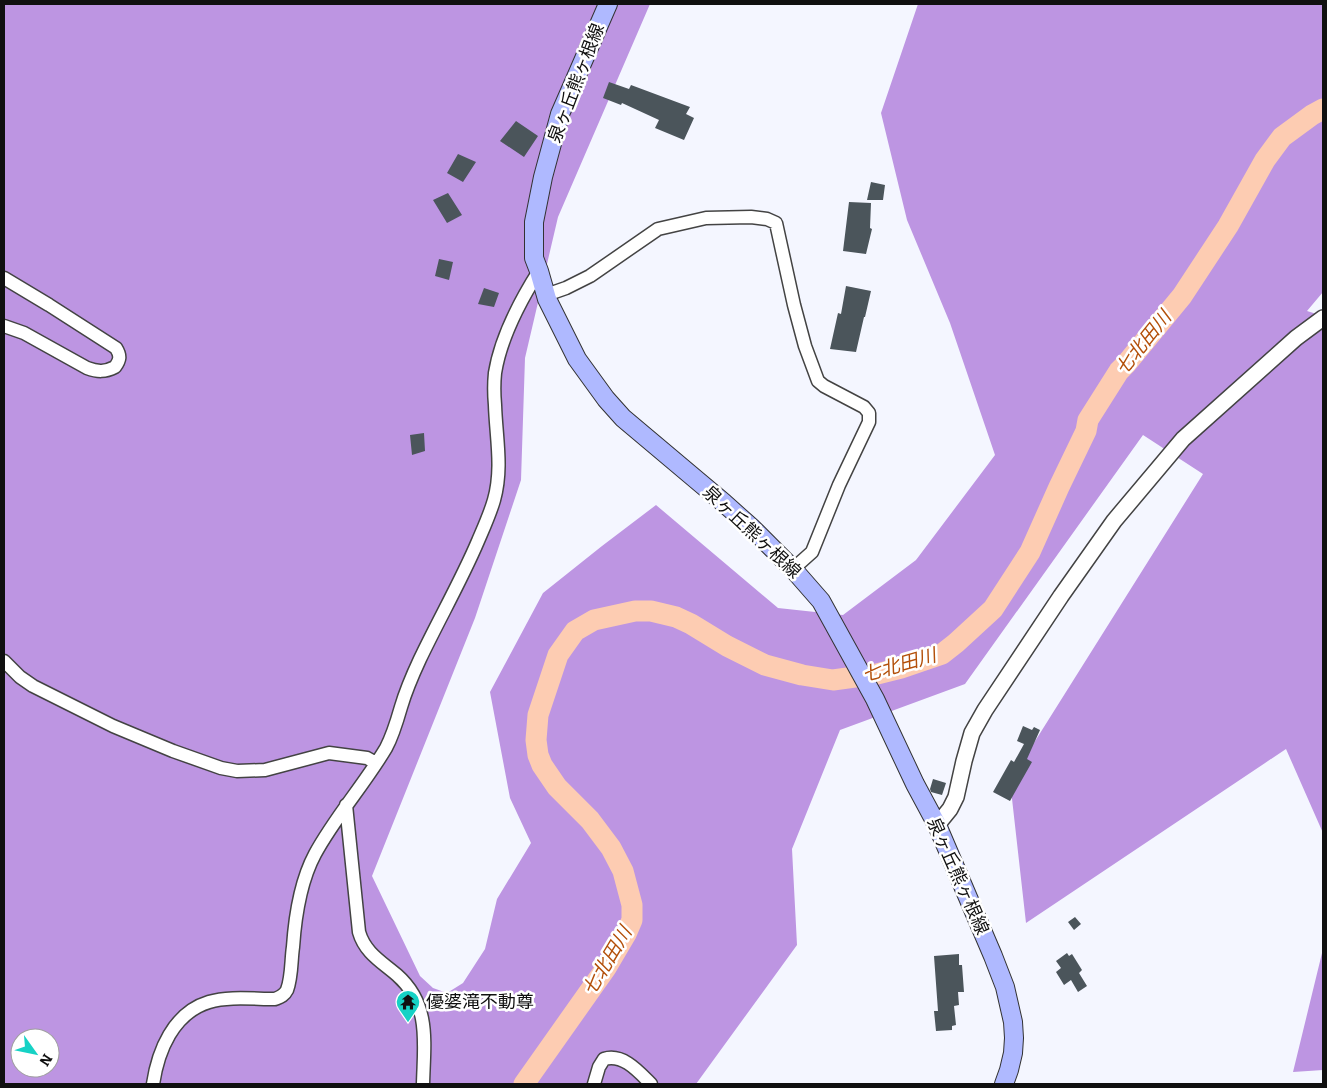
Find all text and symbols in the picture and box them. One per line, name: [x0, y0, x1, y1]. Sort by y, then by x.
street label: 泉ヶ丘熊ヶ根線: [543, 20, 609, 146]
water label: 七北田川: [1110, 305, 1177, 380]
street label: 泉ヶ丘熊ヶ根線: [698, 481, 806, 583]
water label: 七北田川: [859, 643, 941, 687]
street label: 泉ヶ丘熊ヶ根線: [922, 814, 994, 938]
water label: 七北田川: [578, 921, 637, 1000]
temple icon: 優婆滝不動尊: [395, 989, 421, 1023]
place label: 優婆滝不動尊: [426, 991, 534, 1013]
north arrow: [10, 1028, 60, 1078]
text: N: [35, 1051, 56, 1069]

